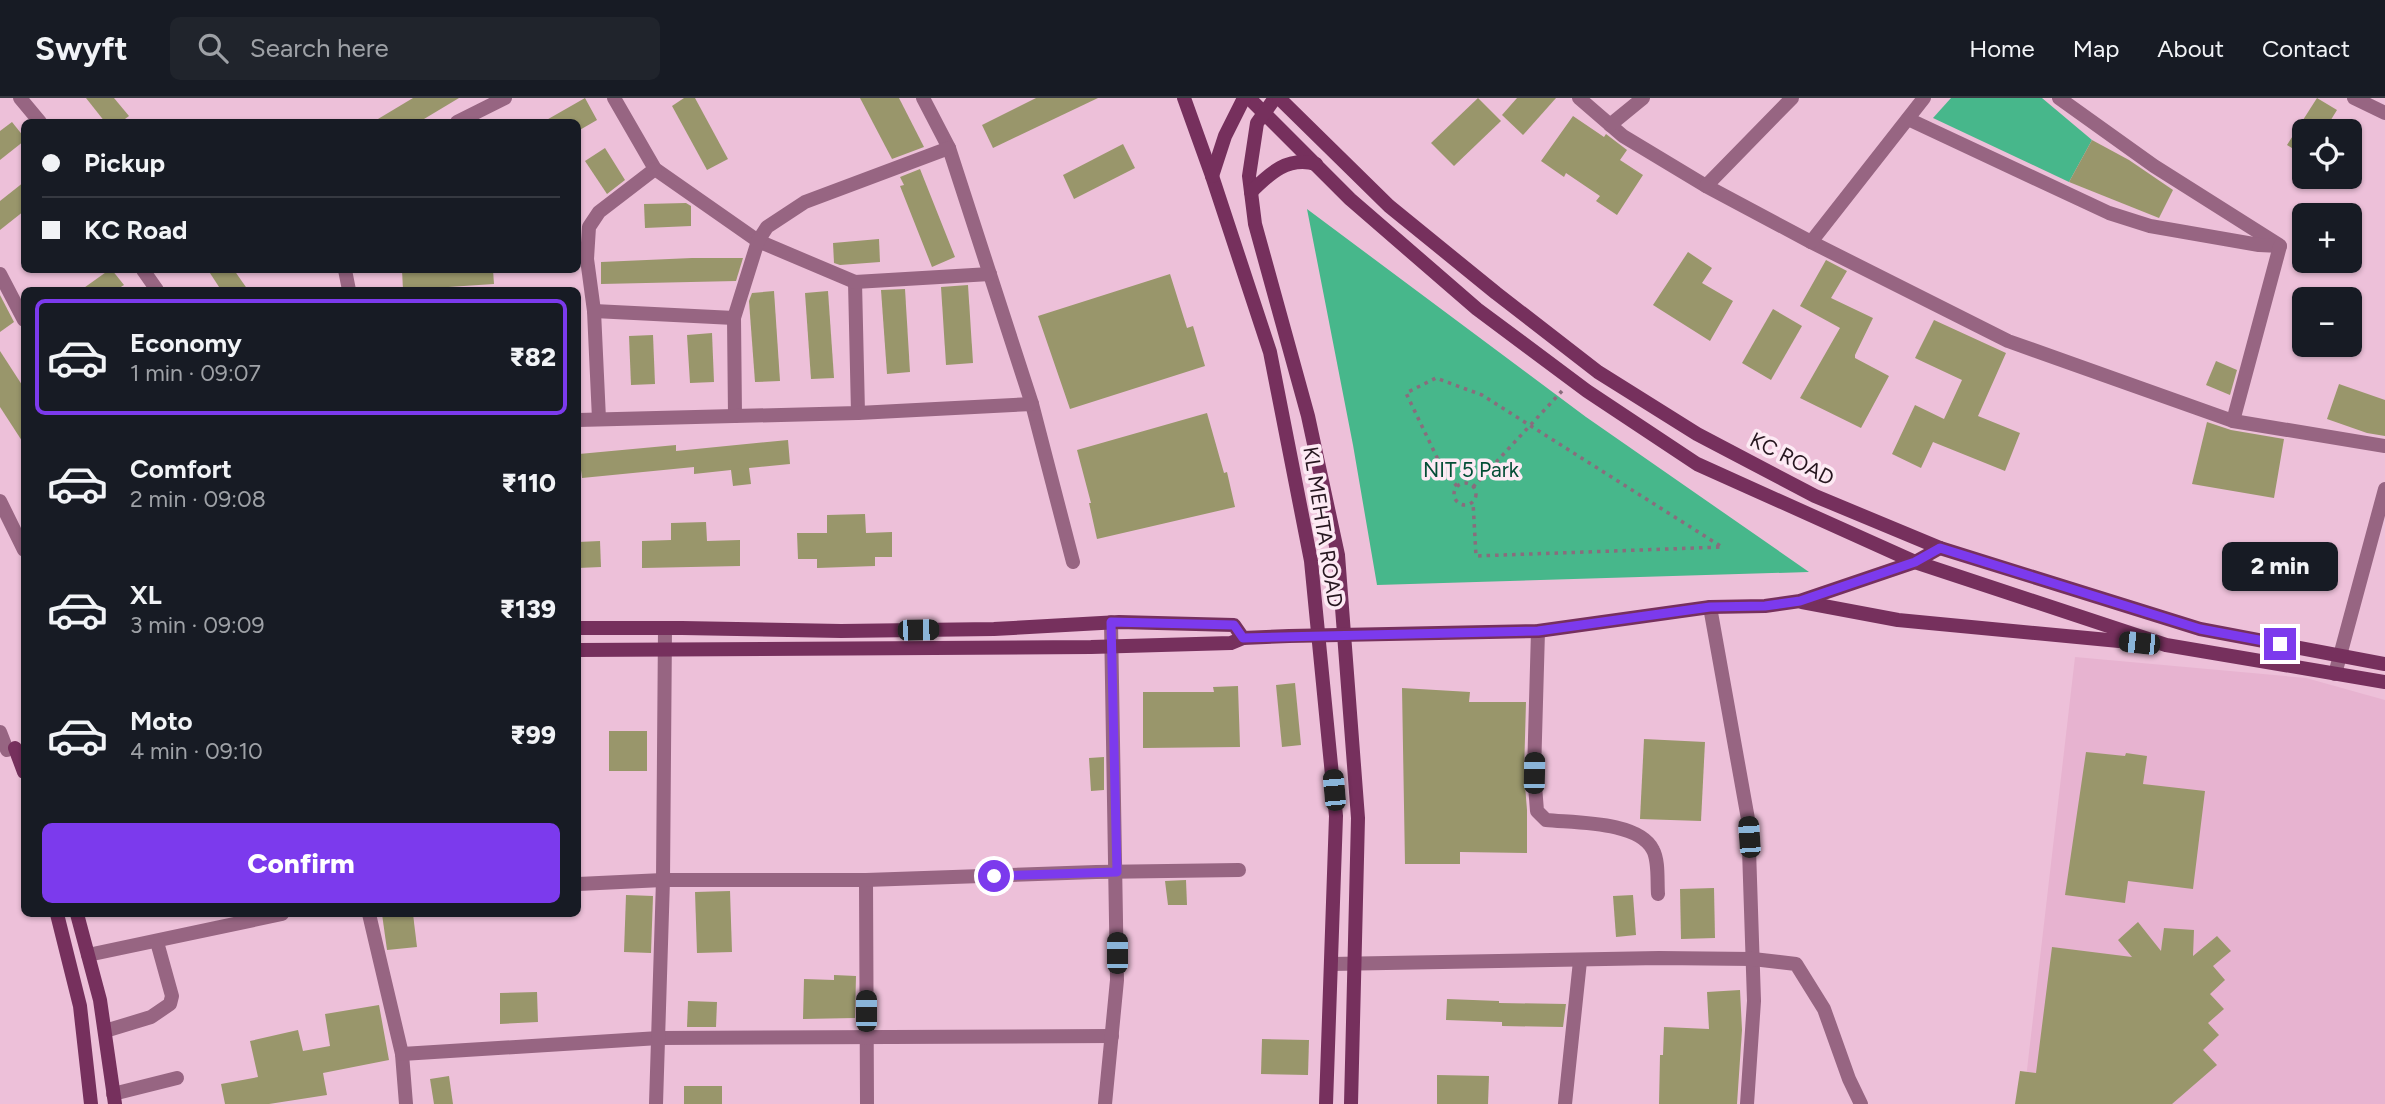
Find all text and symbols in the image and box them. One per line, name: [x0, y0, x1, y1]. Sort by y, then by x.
search box: [170, 17, 660, 80]
text: Swyft: [35, 29, 128, 68]
icon: search: [194, 29, 232, 67]
text: Search here: [250, 32, 389, 64]
text: Home: [1969, 34, 2035, 63]
text: Map: [2073, 34, 2119, 63]
text: About: [2157, 34, 2224, 63]
text: Contact: [2262, 34, 2350, 63]
map controls: [2292, 119, 2362, 357]
button: locate: [2292, 119, 2362, 189]
text: Pickup: [84, 147, 165, 179]
button: +: [2292, 203, 2362, 273]
text: KC Road: [84, 214, 188, 246]
button: −: [2292, 287, 2362, 357]
icon: car: [46, 326, 109, 389]
text: Economy: [130, 327, 242, 359]
text: ₹82: [509, 341, 556, 373]
text: 1 min · 09:07: [130, 359, 261, 387]
street label: KC ROAD: [1746, 427, 1839, 490]
street label: KL MEHTA ROAD: [1298, 445, 1349, 609]
icon: car: [46, 452, 109, 515]
text: Comfort: [130, 453, 232, 485]
park label: NIT 5 Park: [1423, 457, 1520, 482]
text: ₹110: [502, 467, 556, 499]
text: 2 min · 09:08: [130, 485, 266, 513]
callout: 2 min: [2222, 542, 2338, 592]
text: 2 min: [2251, 552, 2309, 580]
icon: car: [46, 578, 109, 641]
text: XL: [130, 579, 162, 611]
text: ₹139: [500, 593, 556, 625]
text: 3 min · 09:09: [130, 611, 264, 639]
car: [897, 619, 940, 641]
route end: [2264, 628, 2296, 660]
car: [2118, 630, 2161, 656]
icon: car: [46, 704, 109, 767]
text: Moto: [130, 705, 193, 737]
text: ₹99: [510, 719, 556, 751]
text: 4 min · 09:10: [130, 737, 263, 765]
car: [1524, 752, 1545, 794]
car: [1322, 768, 1347, 812]
car: [1738, 815, 1761, 859]
button: Confirm: [42, 823, 560, 903]
route start: [978, 860, 1010, 892]
car: [1107, 932, 1128, 974]
car: [856, 990, 877, 1032]

